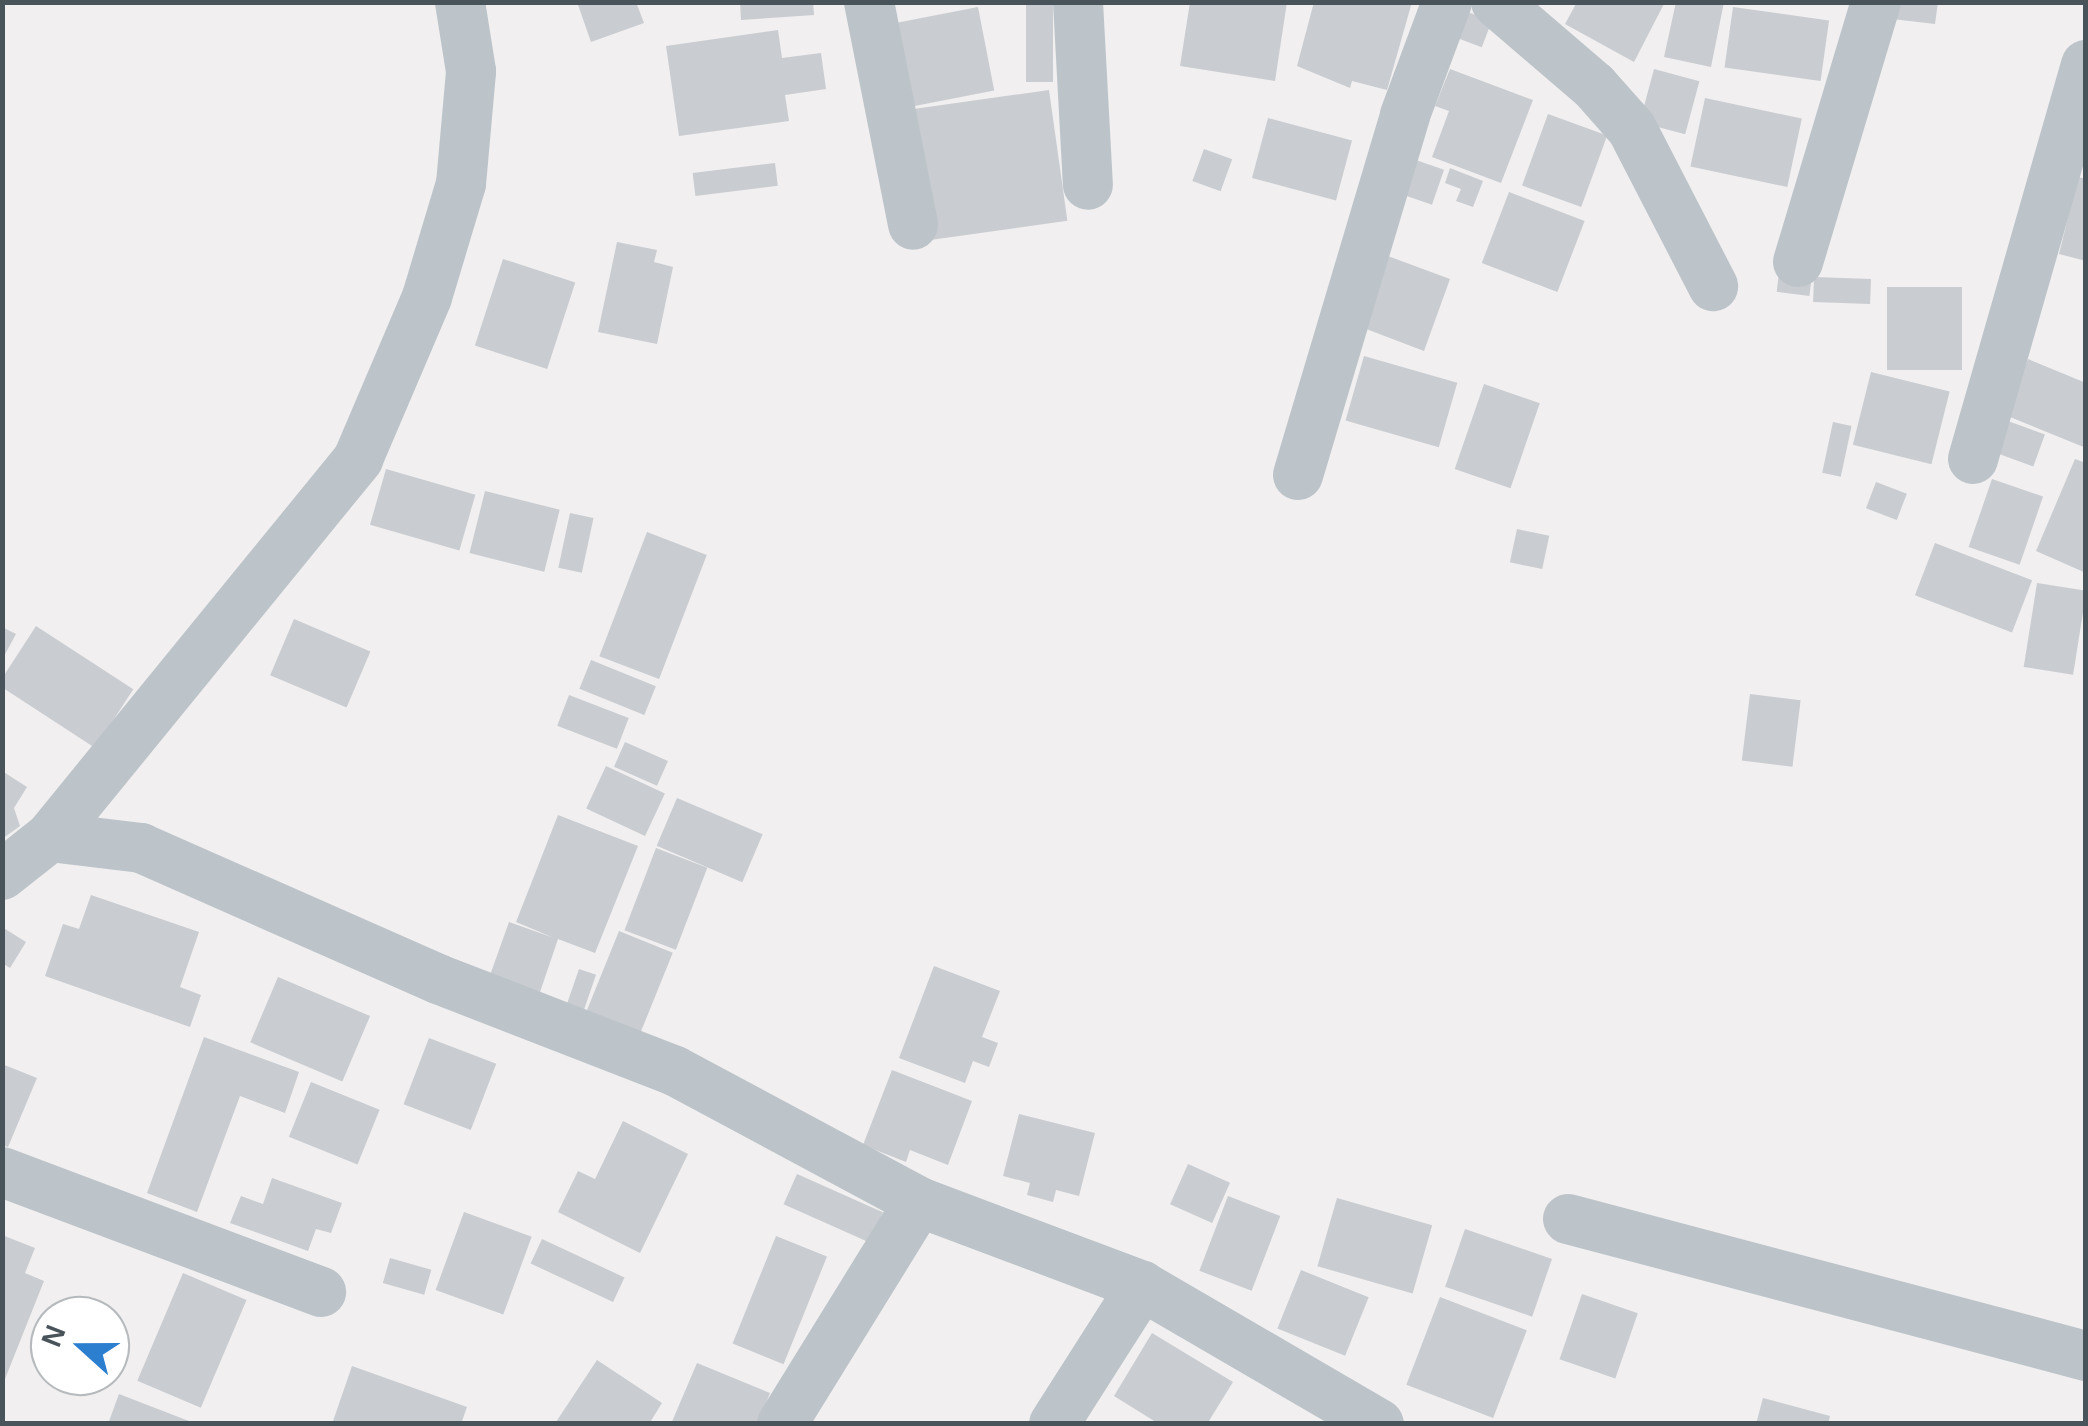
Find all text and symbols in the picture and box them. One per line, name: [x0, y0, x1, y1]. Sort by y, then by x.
north arrow: [30, 1296, 130, 1396]
text: N: [35, 1321, 71, 1351]

